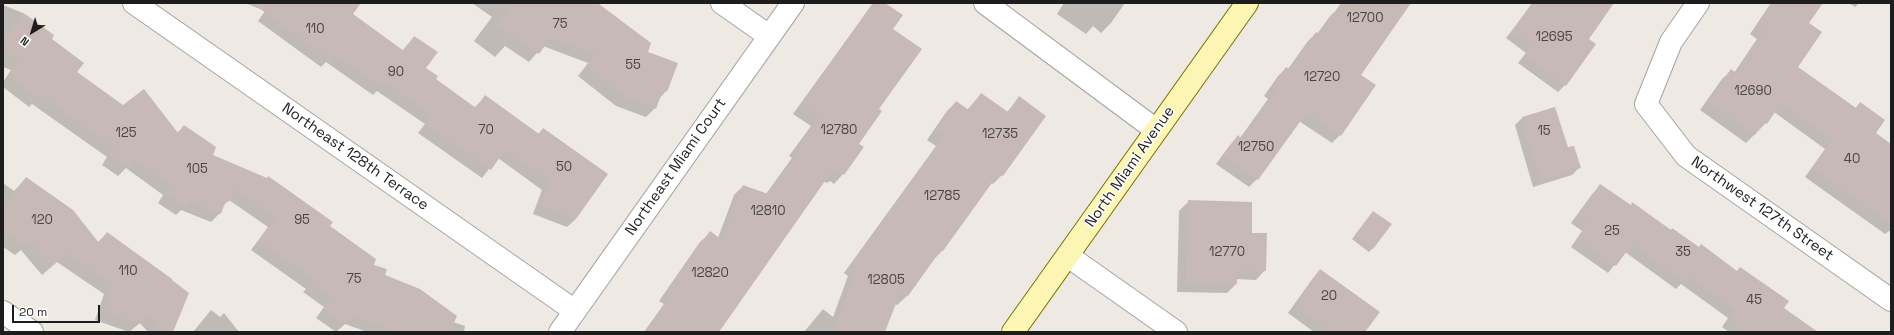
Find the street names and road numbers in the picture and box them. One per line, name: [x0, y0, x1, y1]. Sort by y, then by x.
street label: Northeast Miami Court: [622, 95, 730, 239]
street label: Northeast 128th Terrace: [278, 99, 432, 215]
street label: North Miami Avenue: [1081, 103, 1179, 231]
street label: Northwest 127th Street: [1687, 153, 1837, 265]

